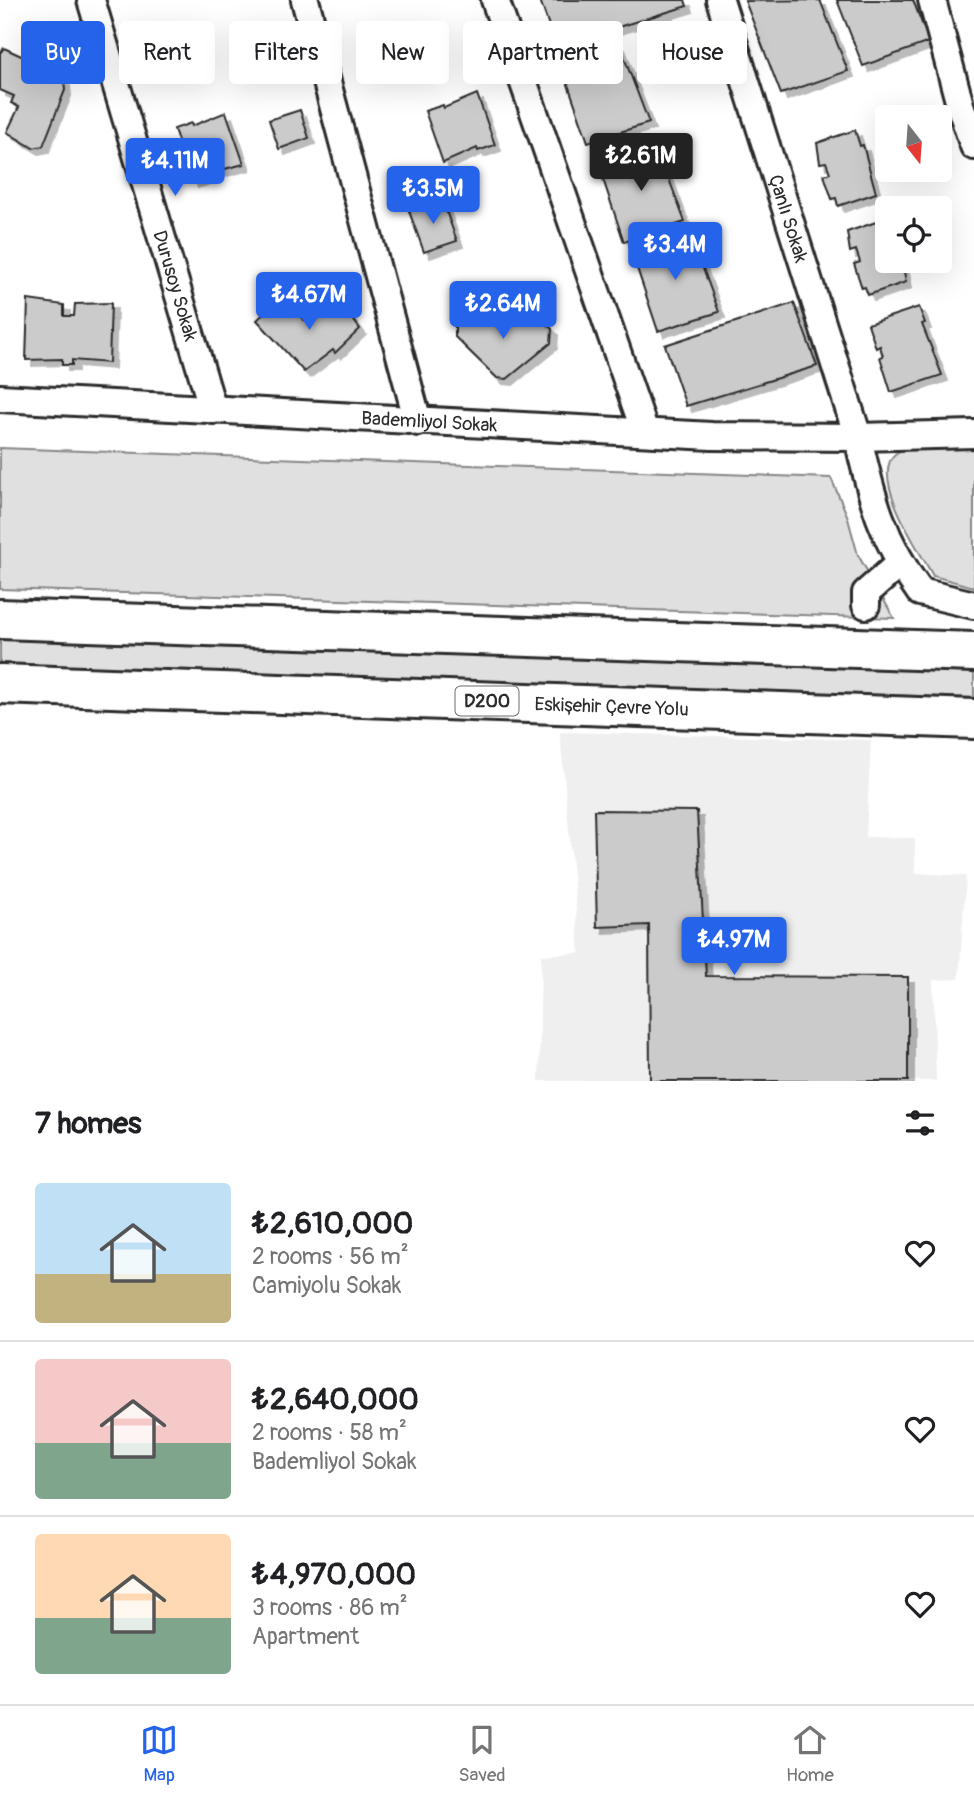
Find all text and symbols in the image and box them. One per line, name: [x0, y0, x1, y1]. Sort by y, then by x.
chip: Buy: [21, 21, 105, 84]
chip: Rent: [119, 21, 215, 84]
chip: Filters: [229, 21, 342, 84]
chip: New: [356, 21, 449, 84]
chip: Apartment: [463, 21, 623, 84]
chip: House: [637, 21, 747, 84]
north arrow: [875, 105, 952, 182]
map controls: [875, 105, 952, 273]
pin: ₺2.61M: [584, 134, 698, 193]
pin: ₺4.11M: [118, 138, 232, 198]
text: ₺2.61M: [606, 141, 676, 170]
text: ₺4.11M: [142, 146, 208, 175]
pin: ₺3.5M: [384, 166, 482, 226]
street label: Çanlı Sokak: [763, 172, 813, 266]
text: ₺3.5M: [403, 174, 463, 203]
button: locate: [875, 196, 952, 273]
pin: ₺3.4M: [626, 222, 724, 282]
street label: Durusoy Sokak: [147, 228, 203, 344]
text: ₺3.4M: [644, 230, 706, 259]
pin: ₺4.67M: [252, 272, 366, 332]
text: ₺4.67M: [272, 280, 346, 309]
pin: ₺2.64M: [446, 282, 560, 341]
text: ₺2.64M: [466, 289, 540, 318]
street label: Bademliyol Sokak: [361, 406, 498, 438]
road number: D200: [456, 686, 518, 716]
street label: Eskişehir Çevre Yolu: [534, 692, 689, 722]
pin: ₺4.97M: [677, 918, 791, 977]
text: ₺4.97M: [698, 925, 770, 954]
icon: filters: [901, 1104, 939, 1142]
text: 7 homes: [35, 1105, 142, 1142]
text: ₺2,610,000: [252, 1205, 413, 1242]
icon: home: [91, 1211, 175, 1295]
icon: heart: [901, 1234, 939, 1272]
text: 2 rooms · 56 m²: [252, 1242, 409, 1271]
text: Camiyolu Sokak: [252, 1271, 401, 1300]
text: ₺2,640,000: [252, 1381, 419, 1418]
icon: home: [91, 1387, 175, 1471]
icon: heart: [901, 1410, 939, 1448]
text: 2 rooms · 58 m²: [252, 1418, 407, 1447]
text: Bademliyol Sokak: [252, 1447, 417, 1476]
text: ₺4,970,000: [252, 1556, 416, 1593]
icon: home: [91, 1562, 175, 1646]
icon: heart: [901, 1585, 939, 1623]
text: 3 rooms · 86 m²: [252, 1593, 408, 1622]
text: Apartment: [252, 1622, 359, 1651]
tab: Map: [140, 1721, 178, 1787]
tab: Saved: [458, 1721, 506, 1787]
tab: Home: [786, 1721, 834, 1787]

